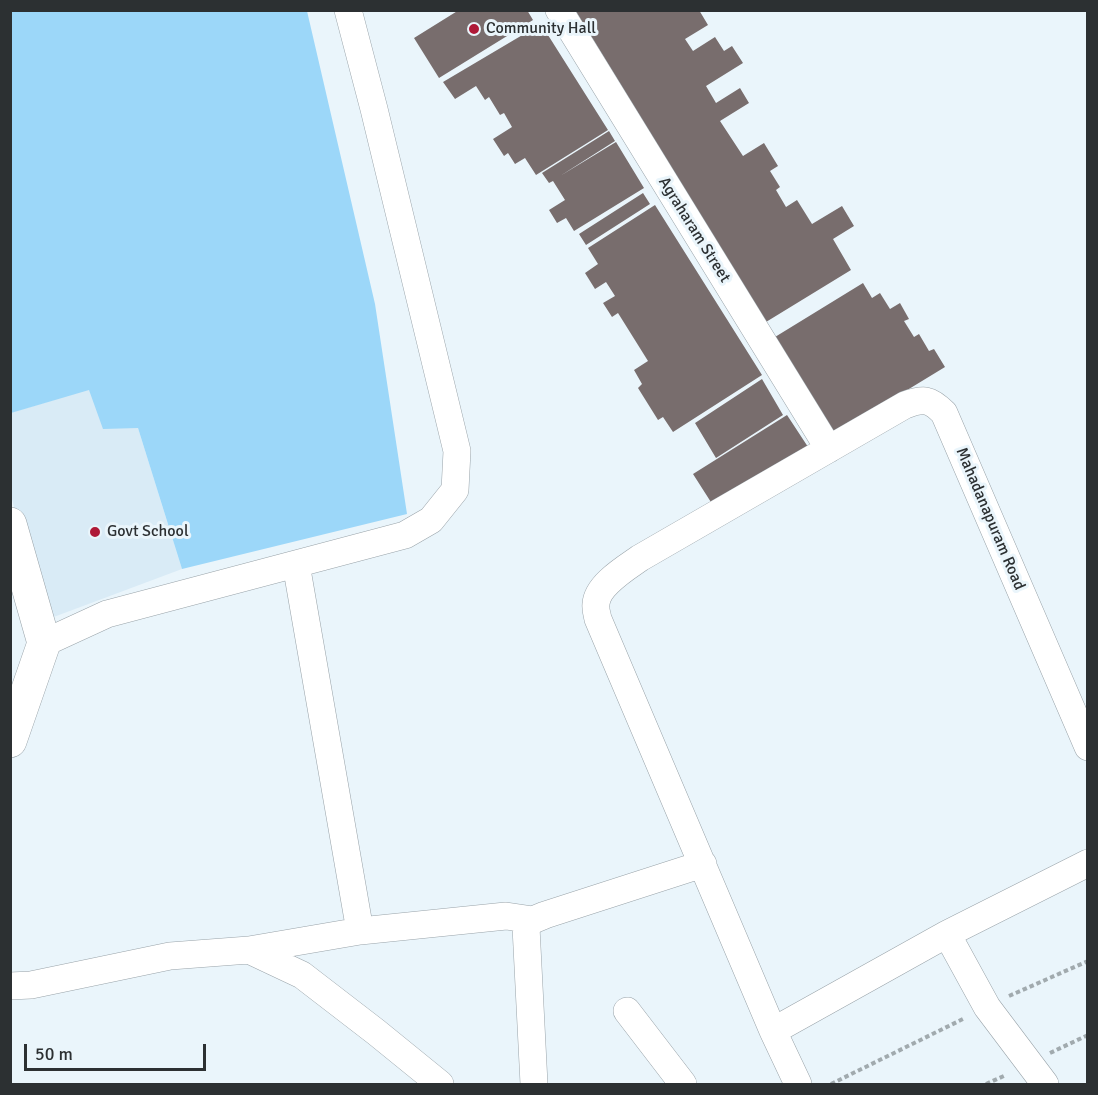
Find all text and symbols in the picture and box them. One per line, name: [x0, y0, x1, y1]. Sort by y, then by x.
place label: Community Hall: [486, 19, 596, 39]
marker: Community Hall: [467, 22, 481, 36]
street label: Agraharam Street: [654, 174, 734, 286]
street label: Mahadanapuram Road: [951, 445, 1029, 593]
place label: Govt School: [107, 522, 189, 542]
marker: Govt School: [88, 525, 102, 539]
scale bar: [27, 1032, 208, 1070]
text: 50 m: [35, 1043, 73, 1065]

